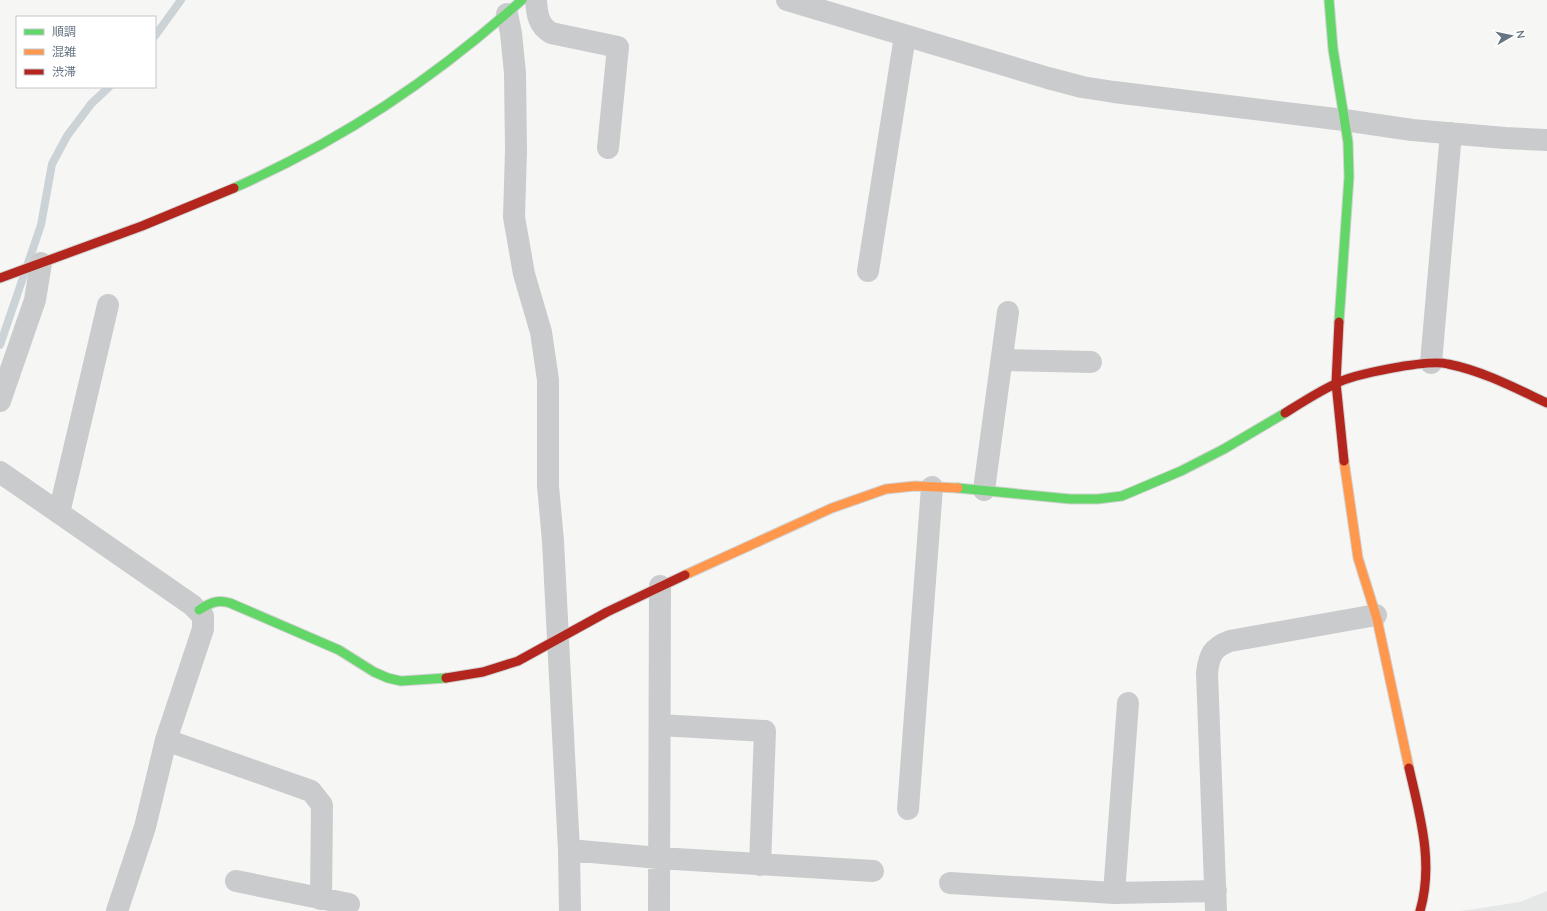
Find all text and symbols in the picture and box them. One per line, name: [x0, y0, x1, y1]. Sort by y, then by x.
legend: [16, 16, 156, 88]
north arrow: [1491, 16, 1531, 56]
text: 順調: [52, 24, 76, 39]
text: N: [1513, 29, 1528, 40]
text: 混雑: [52, 44, 76, 59]
text: 渋滞: [52, 64, 76, 79]

